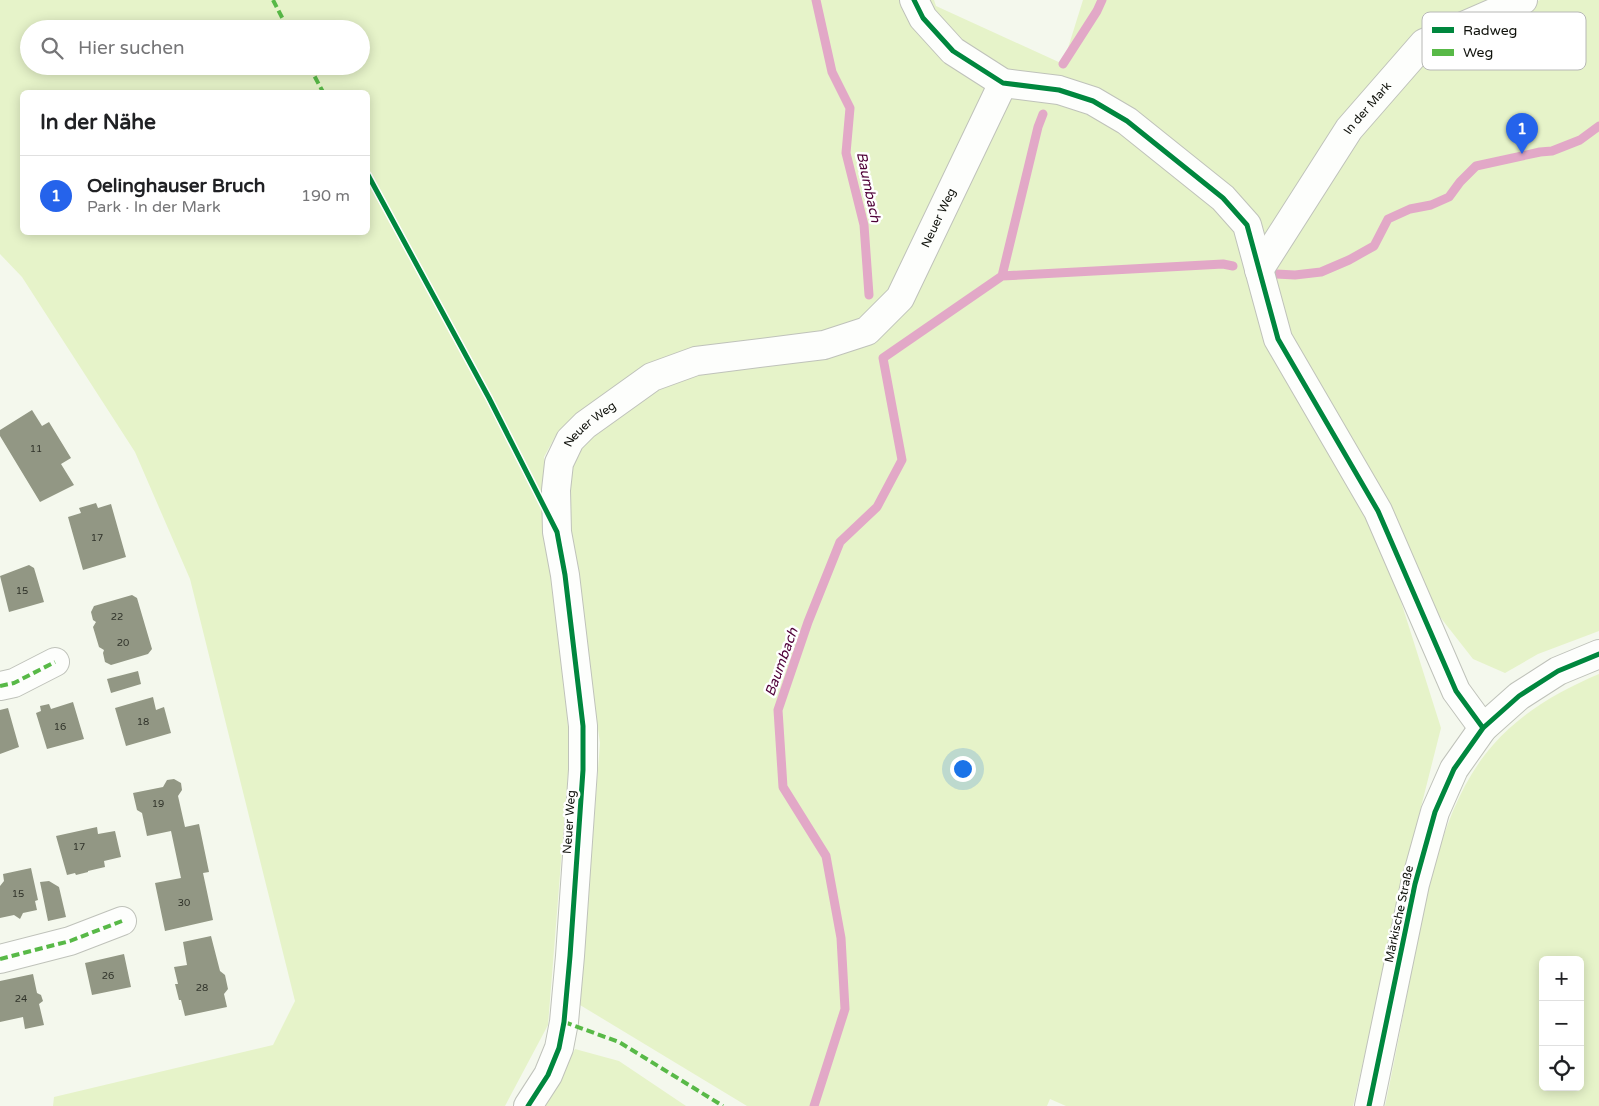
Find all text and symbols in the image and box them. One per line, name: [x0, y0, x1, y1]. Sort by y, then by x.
legend: [1422, 12, 1586, 70]
search box: [20, 20, 370, 75]
text: Radweg: [1463, 22, 1517, 39]
icon: search: [38, 34, 66, 62]
text: Hier suchen: [78, 37, 185, 59]
text: Weg: [1463, 44, 1493, 61]
street label: In der Mark: [1340, 79, 1394, 137]
text: In der Nähe: [40, 110, 156, 135]
pin: 1: [1506, 113, 1538, 154]
water label: Baumbach: [853, 150, 884, 224]
text: Oelinghauser Bruch: [87, 175, 265, 197]
text: 1: [51, 186, 61, 206]
text: 190 m: [301, 186, 350, 206]
street label: Neuer Weg: [918, 186, 959, 250]
text: Park · In der Mark: [87, 197, 221, 217]
street label: Neuer Weg: [561, 398, 618, 449]
house number: 11: [30, 443, 42, 455]
house number: 17: [91, 532, 103, 544]
house number: 15: [16, 585, 28, 597]
house number: 22: [111, 611, 123, 623]
water label: Baumbach: [761, 625, 802, 699]
house number: 20: [117, 637, 129, 649]
house number: 18: [137, 716, 149, 728]
house number: 16: [54, 721, 66, 733]
your location: [950, 756, 976, 782]
street label: Neuer Weg: [560, 790, 578, 854]
house number: 19: [152, 798, 164, 810]
house number: 17: [73, 841, 85, 853]
street label: Märkische Straße: [1382, 864, 1416, 964]
house number: 15: [12, 888, 24, 900]
house number: 30: [178, 897, 190, 909]
map controls: [1539, 956, 1584, 1091]
button: +: [1539, 956, 1584, 1001]
house number: 26: [102, 970, 114, 982]
house number: 28: [196, 982, 208, 994]
house number: 24: [15, 993, 27, 1005]
button: −: [1539, 1001, 1584, 1046]
button: locate: [1539, 1046, 1584, 1091]

